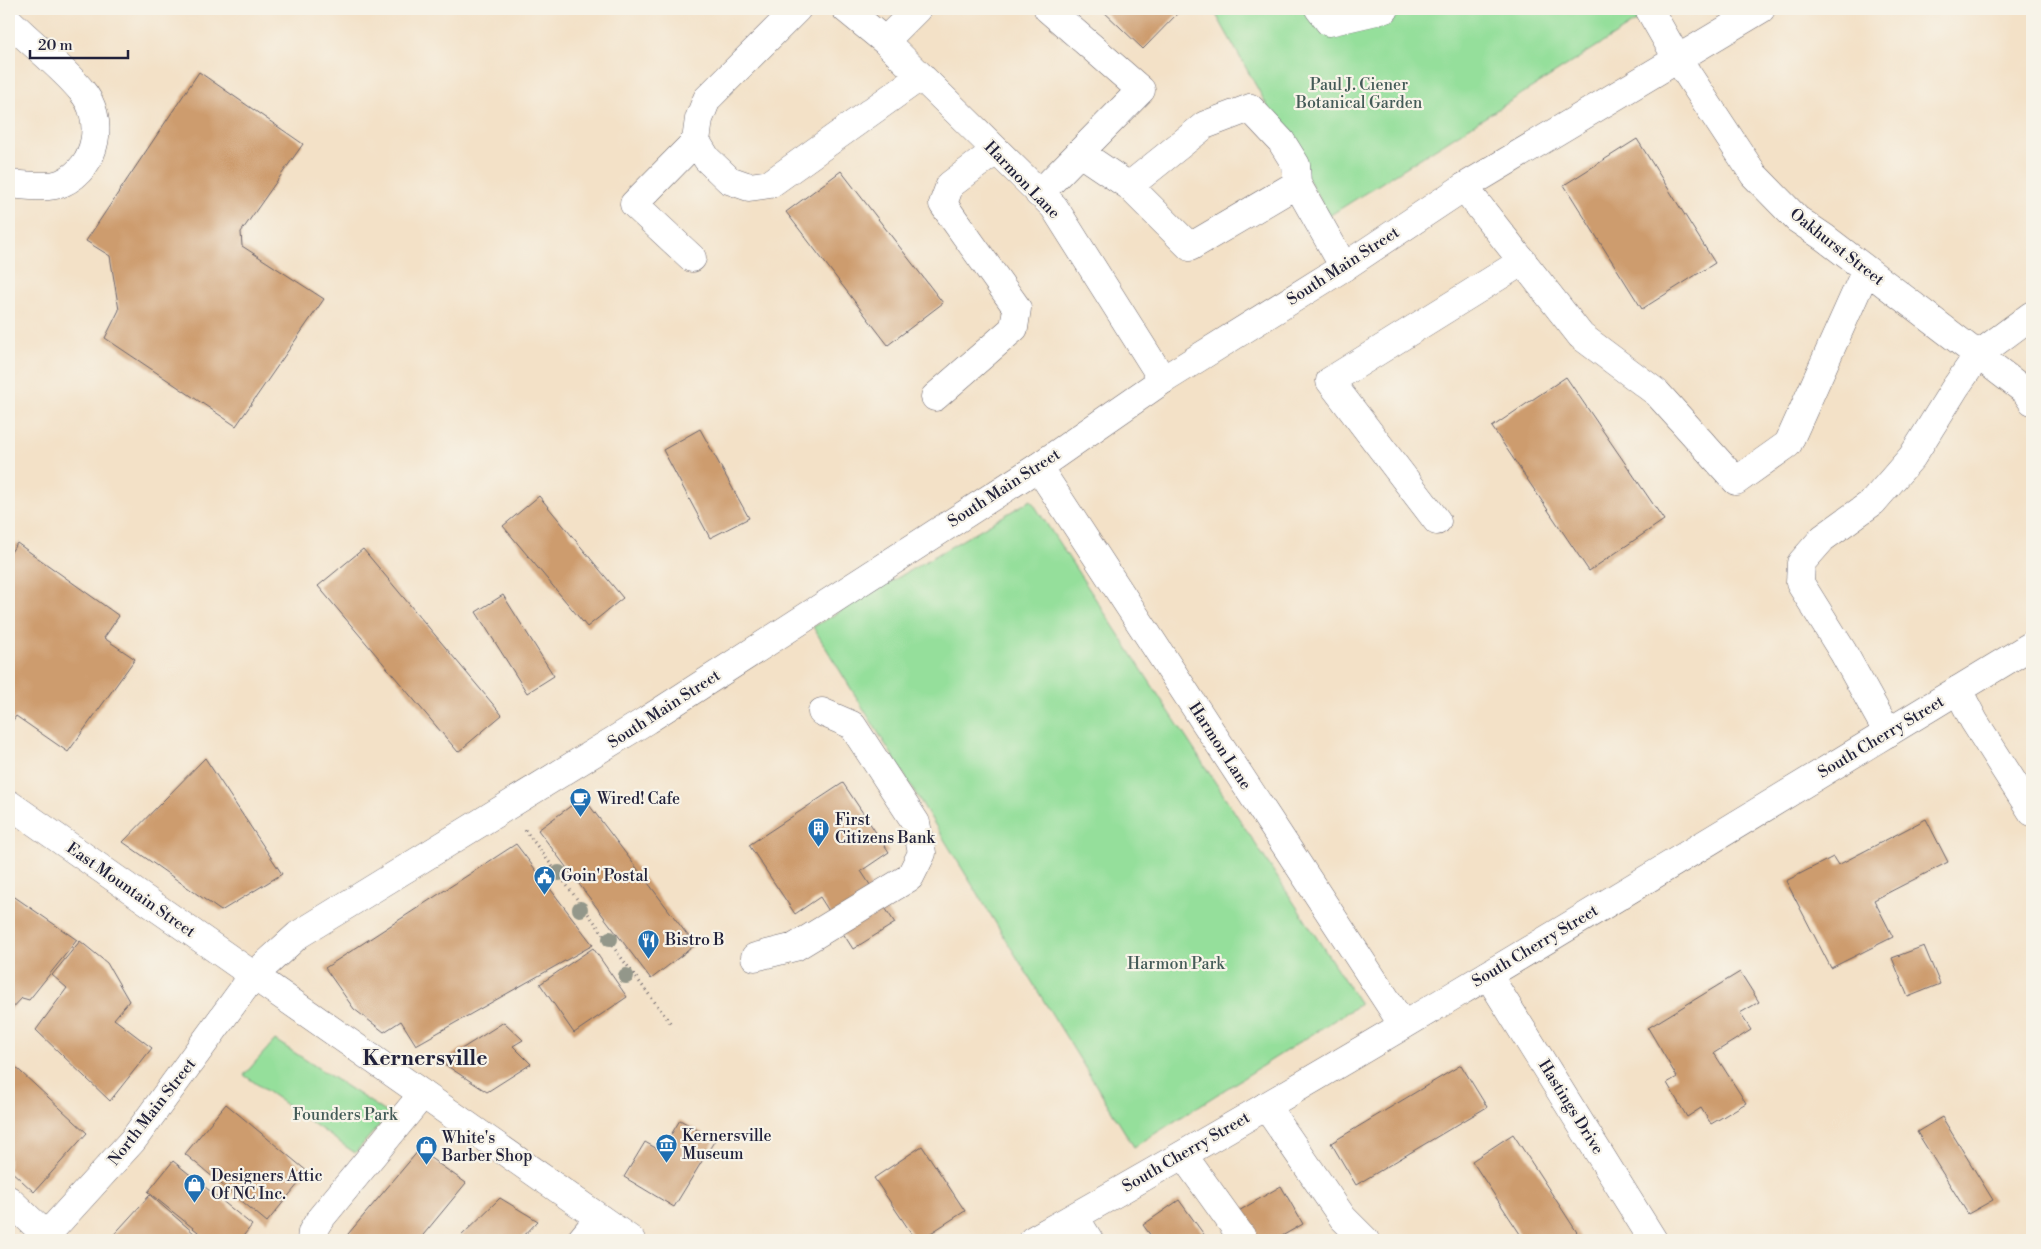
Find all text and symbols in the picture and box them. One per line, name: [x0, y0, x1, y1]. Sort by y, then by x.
scale bar: [30, 28, 128, 60]
text: 20 m: [38, 36, 73, 55]
park label: Paul J. Ciener Botanical Garden: [1295, 75, 1423, 113]
street label: Harmon Lane: [980, 137, 1064, 223]
street label: Oakhurst Street: [1786, 204, 1888, 290]
street label: South Main Street: [1283, 222, 1403, 310]
street label: South Main Street: [944, 444, 1064, 532]
street label: South Main Street: [604, 665, 724, 753]
street label: South Cherry Street: [1814, 691, 1948, 783]
street label: Harmon Lane: [1184, 698, 1256, 794]
cafe icon: Wired! Cafe: [569, 787, 593, 818]
place label: Wired! Cafe: [596, 789, 680, 809]
place label: First Citizens Bank: [835, 810, 937, 848]
building icon: First Citizens Bank: [807, 817, 831, 848]
street label: East Mountain Street: [63, 838, 200, 942]
public building icon: Goin' Postal: [533, 864, 557, 895]
place label: Goin' Postal: [561, 866, 648, 886]
street label: South Cherry Street: [1468, 900, 1602, 992]
restaurant icon: Bistro B: [637, 928, 661, 959]
place label: Bistro B: [664, 930, 725, 950]
park label: Harmon Park: [1127, 954, 1226, 974]
district label: Kernersville: [362, 1046, 488, 1072]
street label: North Main Street: [104, 1054, 200, 1170]
street label: Hastings Drive: [1534, 1056, 1608, 1158]
park label: Founders Park: [293, 1105, 399, 1125]
street label: South Cherry Street: [1119, 1107, 1254, 1197]
place label: Kernersville Museum: [682, 1126, 772, 1164]
place label: White's Barber Shop: [441, 1128, 533, 1166]
museum icon: Kernersville Museum: [654, 1133, 678, 1164]
shop icon: White's Barber Shop: [414, 1135, 438, 1166]
place label: Designers Attic Of NC Inc.: [211, 1166, 323, 1204]
shop icon: Designers Attic Of NC Inc.: [183, 1173, 207, 1204]

